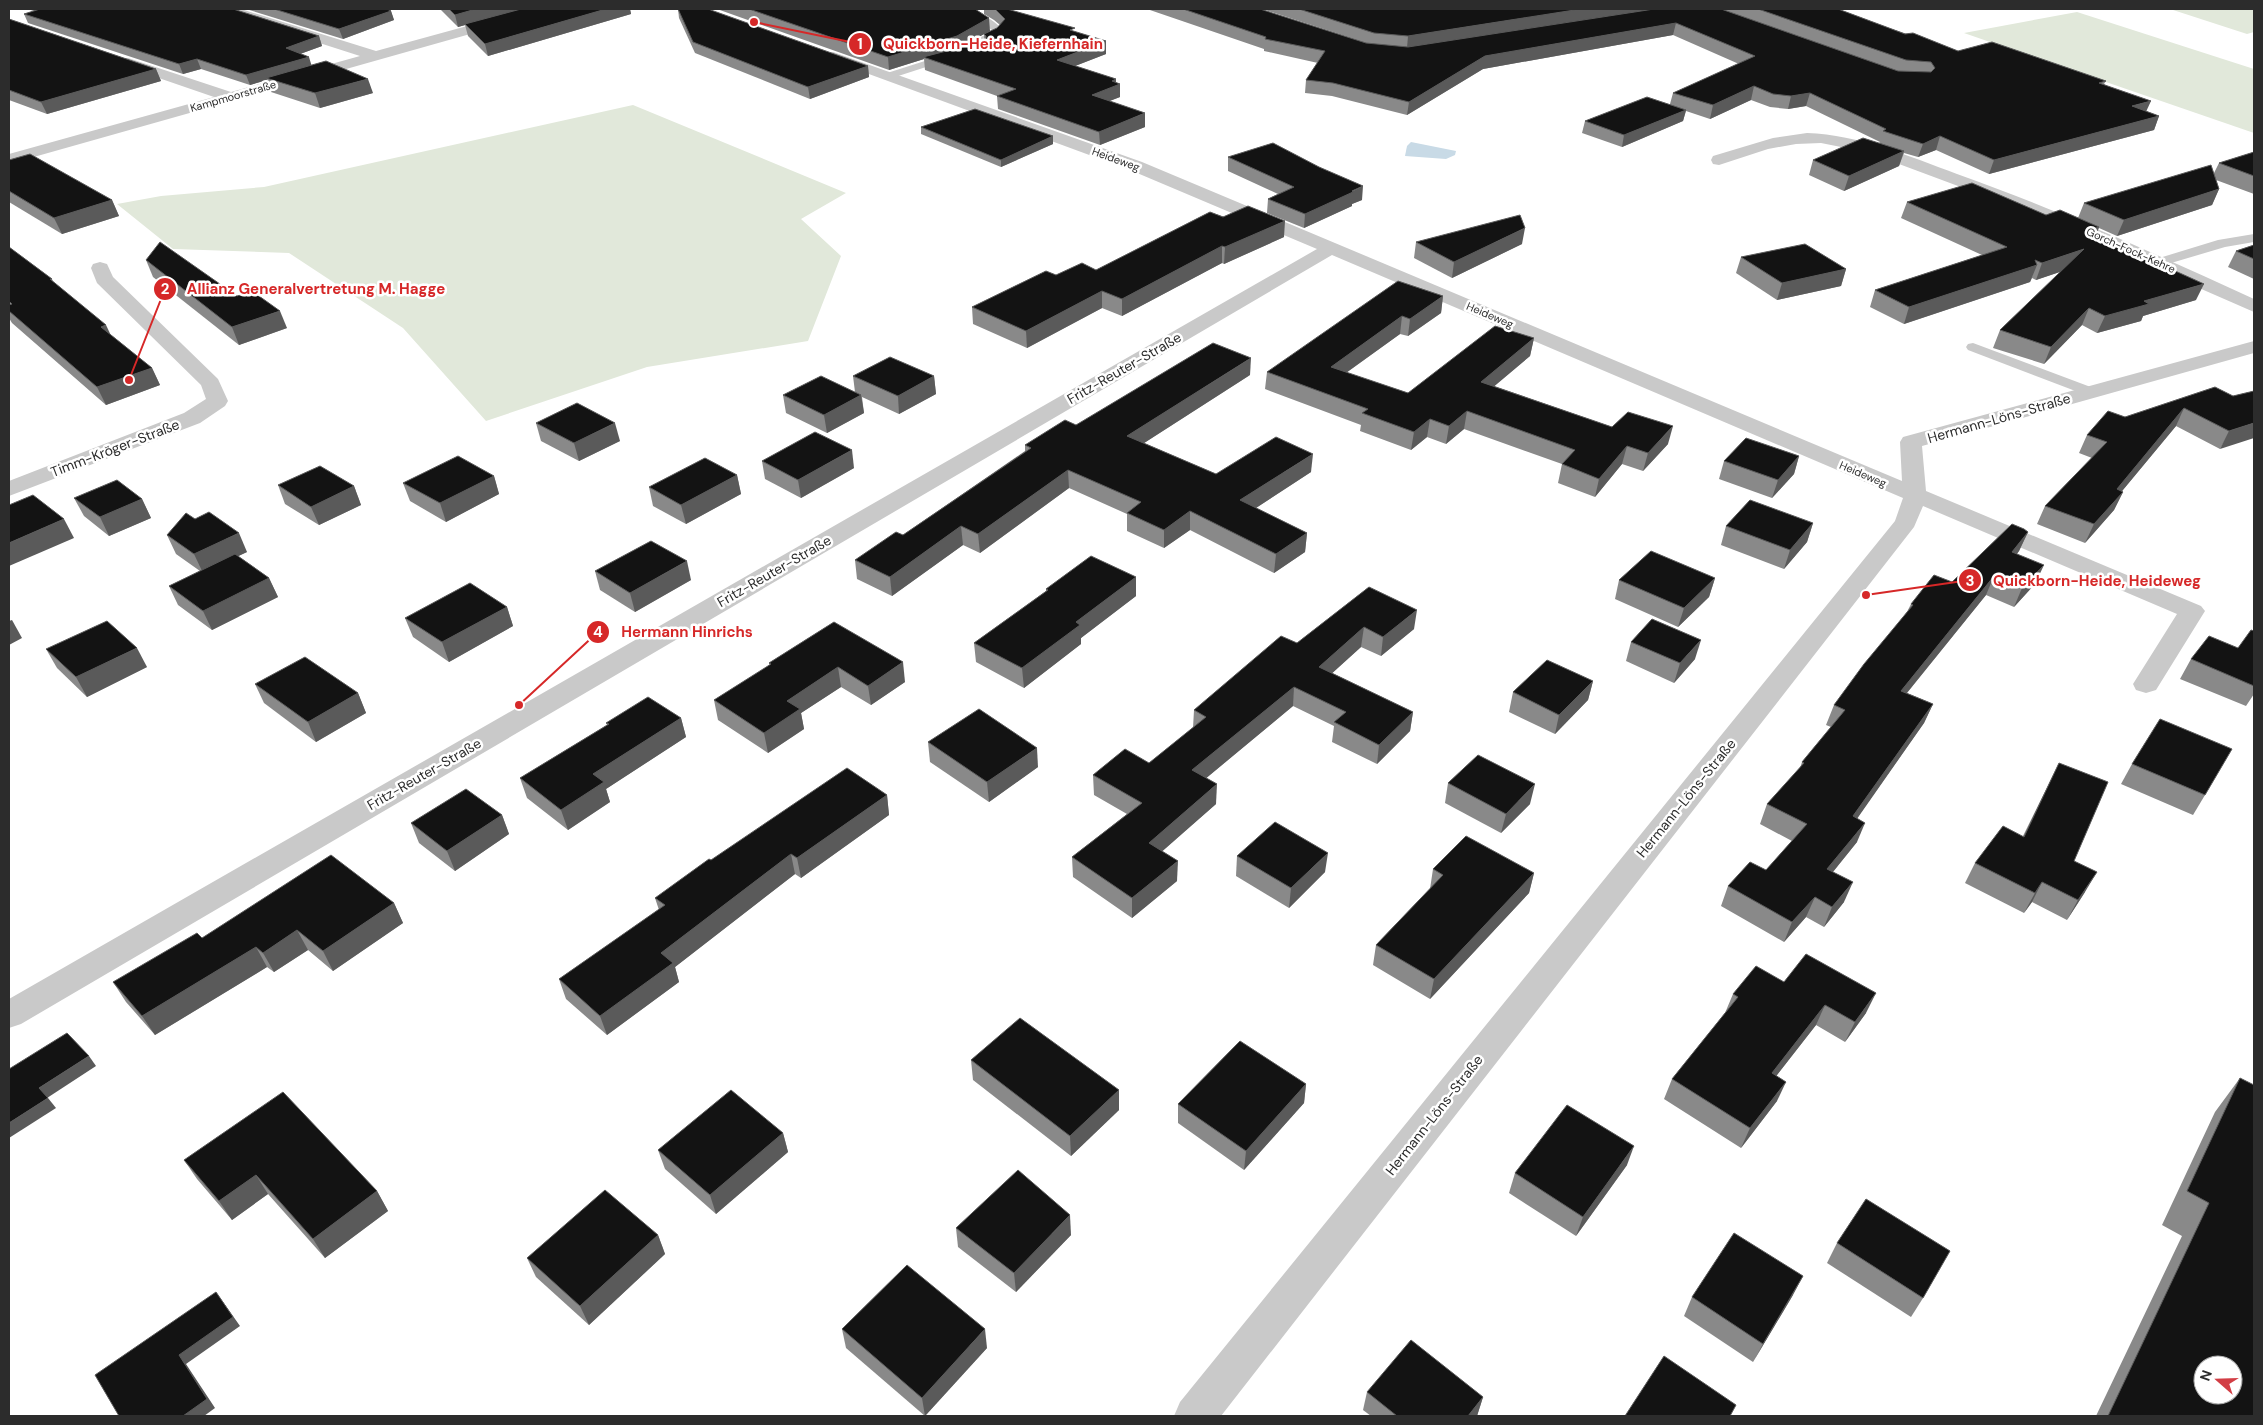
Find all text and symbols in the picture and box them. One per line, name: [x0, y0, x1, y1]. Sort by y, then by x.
callout: Quickborn-Heide, Kiefernhain: [848, 29, 1113, 59]
text: 1: [857, 34, 863, 54]
text: Quickborn-Heide, Kiefernhain: [883, 34, 1103, 54]
street label: Kampmoorstraße: [188, 77, 278, 115]
street label: Heideweg: [1090, 144, 1142, 174]
street label: Gorch-Fock-Kehre: [2084, 224, 2178, 276]
callout: Allianz Generalvertretung M. Hagge: [152, 274, 456, 304]
text: 2: [161, 279, 170, 299]
text: Allianz Generalvertretung M. Hagge: [187, 279, 445, 299]
street label: Heideweg: [1464, 299, 1516, 331]
street label: Fritz-Reuter-Straße: [1064, 328, 1184, 408]
street label: Hermann-Löns-Straße: [1925, 389, 2073, 447]
street label: Timm-Kröger-Straße: [48, 415, 182, 481]
street label: Heideweg: [1837, 458, 1889, 490]
street label: Fritz-Reuter-Straße: [714, 531, 834, 611]
callout: Quickborn-Heide, Heideweg: [1958, 565, 2211, 595]
text: 3: [1965, 571, 1975, 591]
text: Quickborn-Heide, Heideweg: [1993, 571, 2201, 591]
callout: Hermann Hinrichs: [586, 617, 762, 647]
text: 4: [593, 622, 603, 642]
text: Hermann Hinrichs: [621, 622, 753, 642]
street label: Fritz-Reuter-Straße: [364, 734, 484, 814]
street label: Hermann-Löns-Straße: [1632, 735, 1740, 861]
street label: Hermann-Löns-Straße: [1381, 1051, 1487, 1179]
north arrow: [2193, 1355, 2243, 1405]
text: N: [2196, 1368, 2216, 1383]

